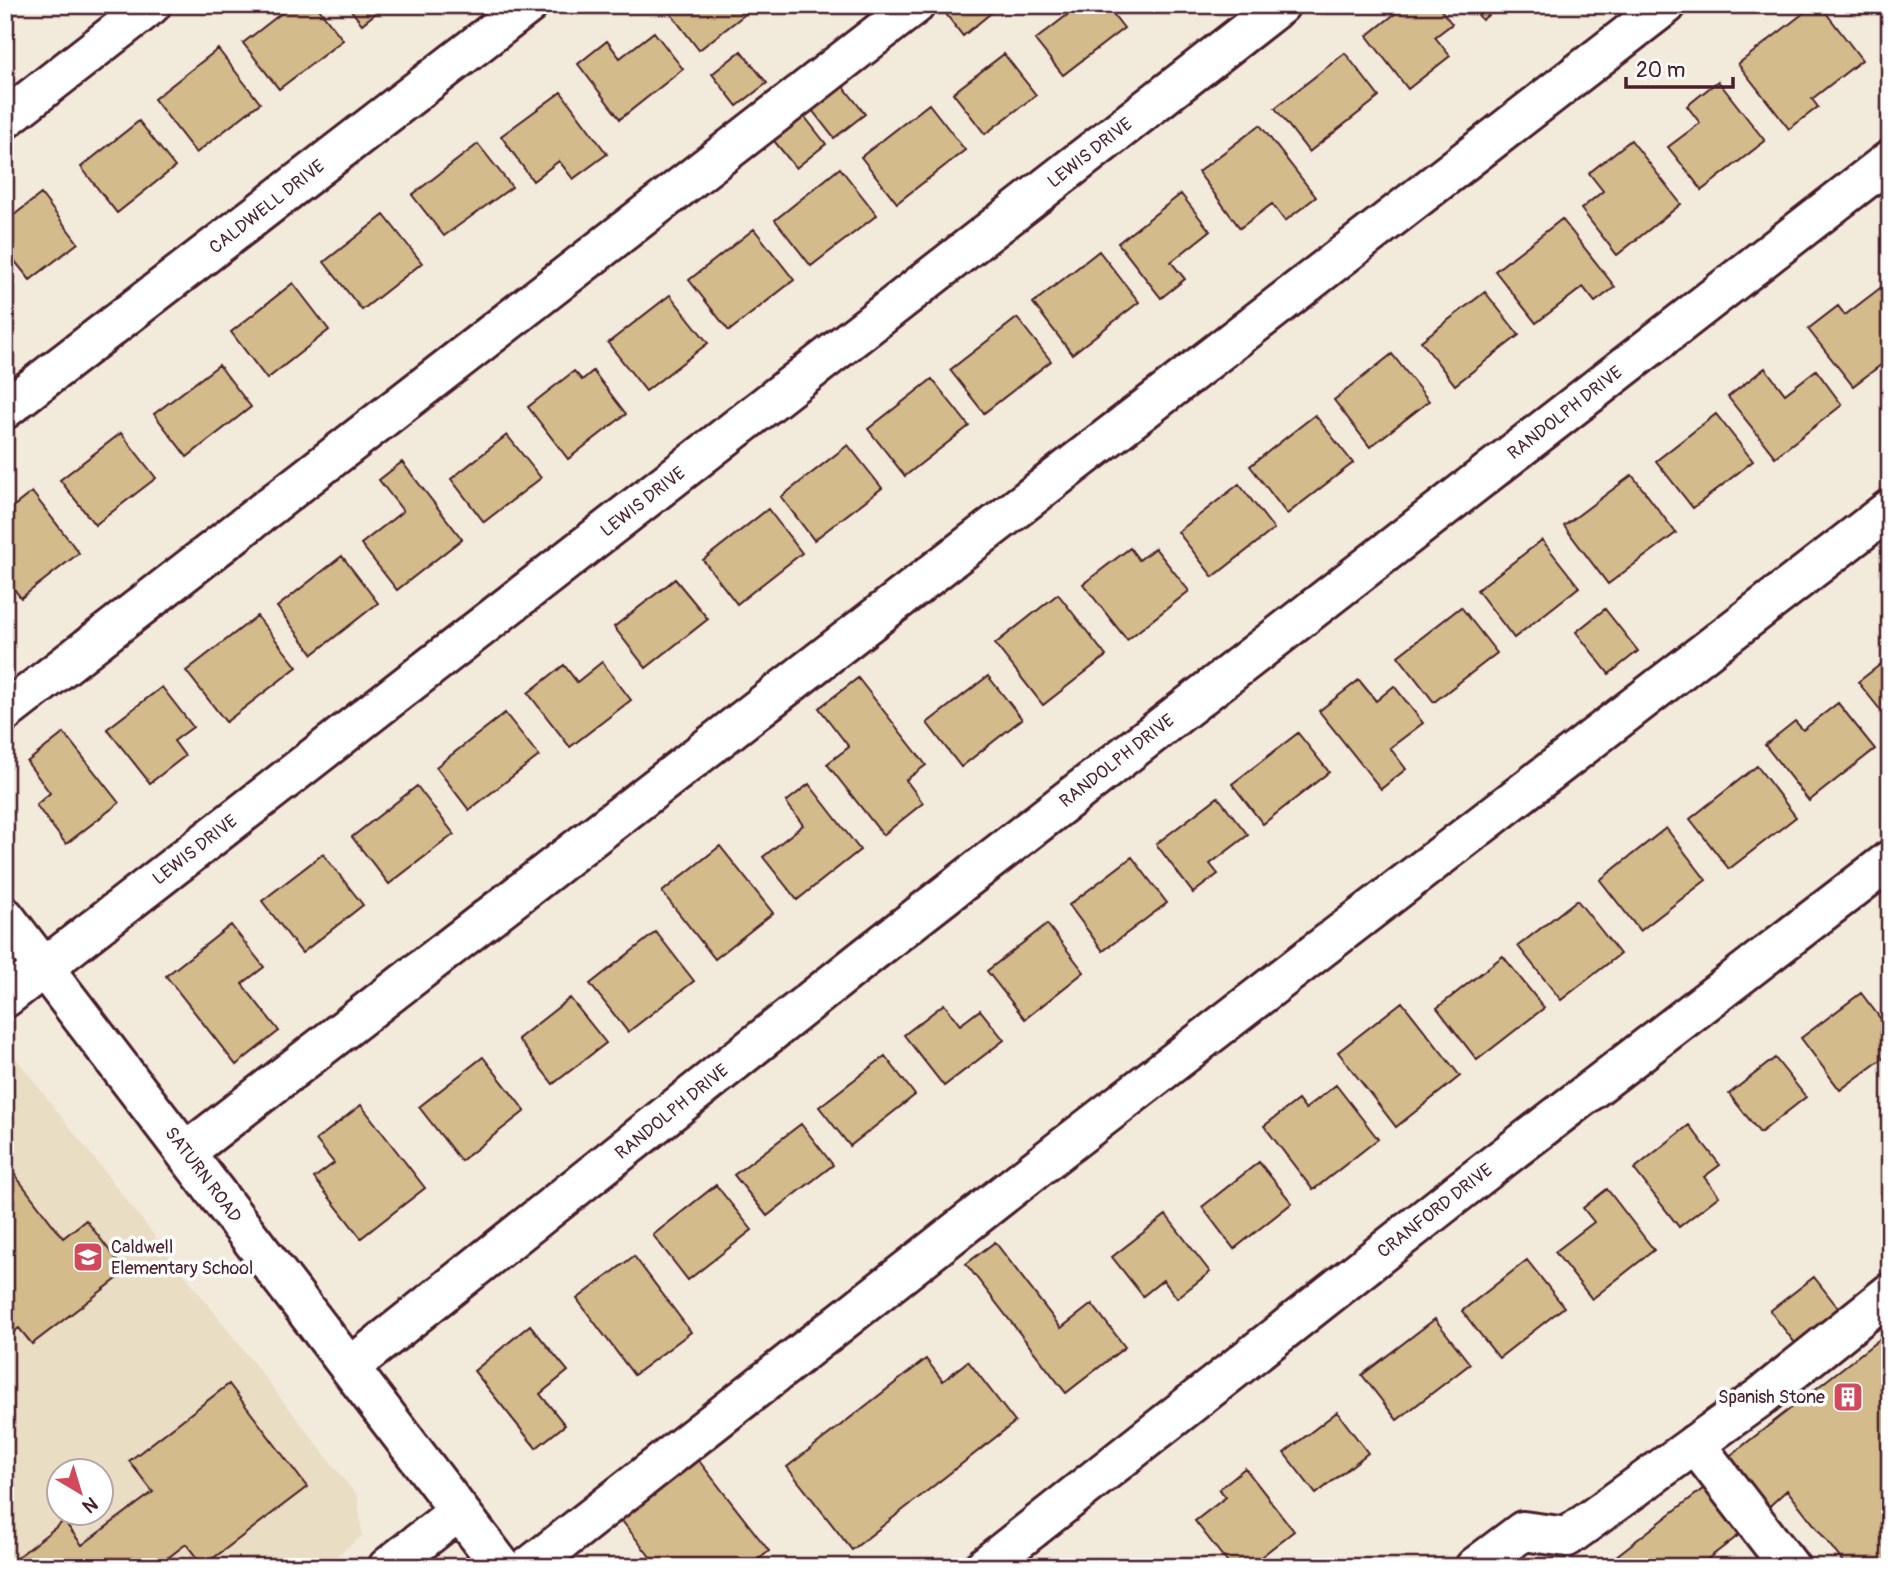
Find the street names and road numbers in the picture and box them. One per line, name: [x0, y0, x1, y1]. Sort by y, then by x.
street label: LEWIS DRIVE: [1043, 113, 1137, 193]
street label: CALDWELL DRIVE: [205, 155, 329, 259]
street label: RANDOLPH DRIVE: [1503, 361, 1627, 465]
street label: LEWIS DRIVE: [596, 462, 690, 542]
street label: RANDOLPH DRIVE: [1055, 709, 1179, 813]
street label: LEWIS DRIVE: [148, 810, 242, 890]
street label: RANDOLPH DRIVE: [611, 1059, 733, 1165]
street label: SATURN ROAD: [160, 1123, 246, 1227]
street label: CRANFORD DRIVE: [1373, 1159, 1497, 1263]

